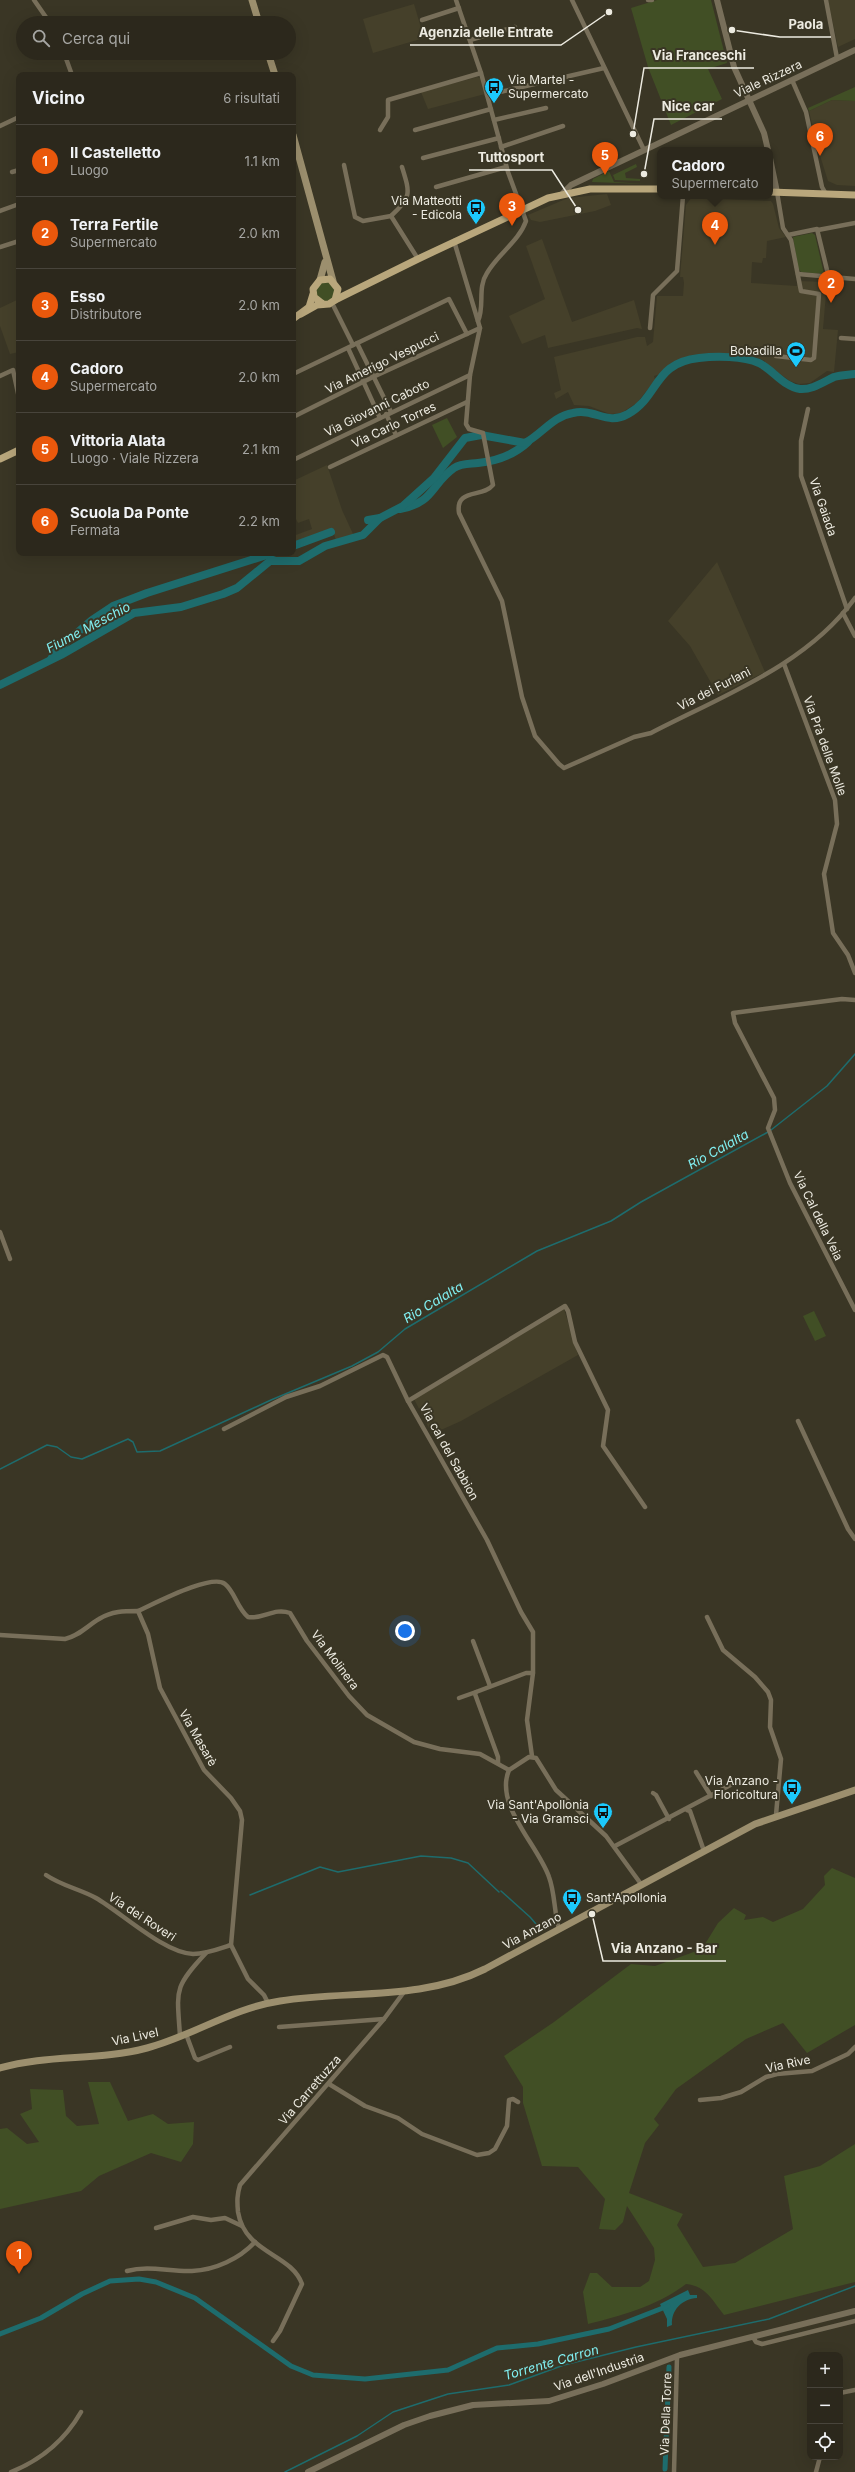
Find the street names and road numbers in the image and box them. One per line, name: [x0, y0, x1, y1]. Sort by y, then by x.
street label: Viale Rizzera: [731, 56, 804, 101]
street label: Via Amerigo Vespucci: [322, 328, 441, 397]
street label: Via Giovanni Caboto: [322, 376, 432, 440]
street label: Via Carlo Torres: [349, 398, 438, 451]
street label: Via Gaiada: [806, 476, 840, 538]
street label: Via dei Furlani: [675, 664, 753, 713]
street label: Via Prà delle Molle: [800, 694, 850, 798]
street label: Via Cal della Veia: [790, 1169, 847, 1263]
street label: Via cal del Sabbion: [417, 1401, 482, 1503]
street label: Via Molinera: [308, 1627, 363, 1692]
street label: Via Masarè: [176, 1707, 221, 1769]
street label: Via dei Roveri: [106, 1889, 179, 1944]
street label: Via Anzano: [500, 1909, 564, 1952]
street label: Via Livel: [110, 2024, 160, 2049]
street label: Via Rive: [764, 2051, 812, 2076]
street label: Via Carrettuzza: [275, 2052, 344, 2128]
street label: Via dell'Industria: [552, 2349, 646, 2394]
street label: Via Della Torre: [657, 2372, 674, 2456]

